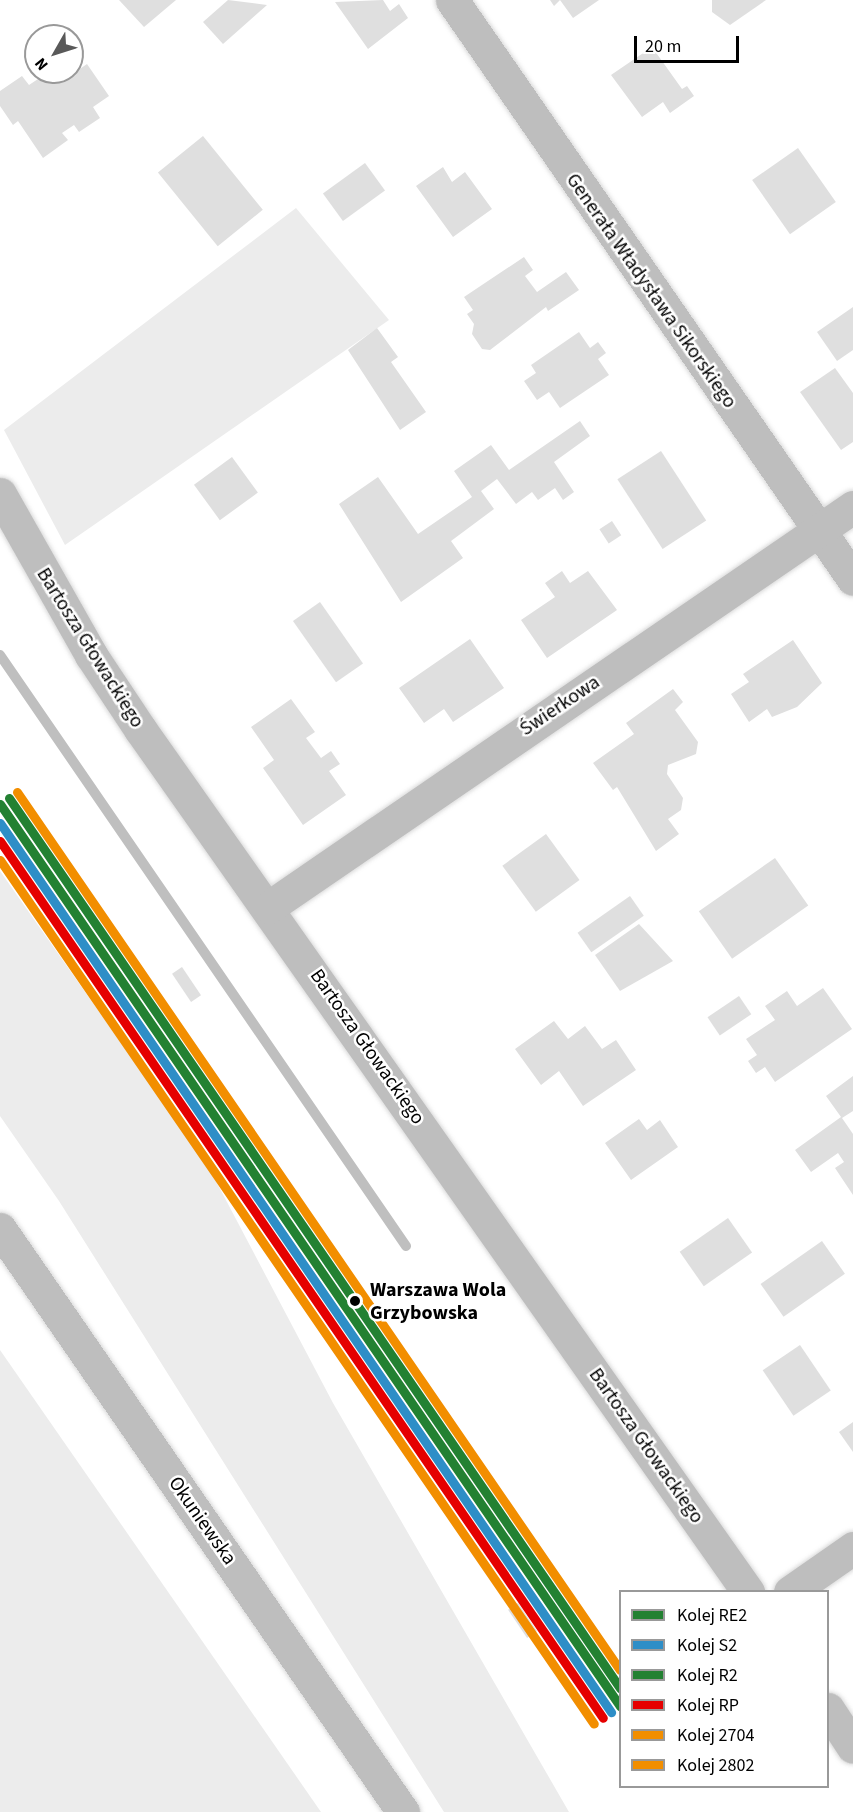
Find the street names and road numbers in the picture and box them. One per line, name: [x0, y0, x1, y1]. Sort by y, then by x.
street label: Generała Władysława Sikorskiego: [561, 169, 741, 413]
street label: Bartosza Głowackiego: [31, 564, 149, 732]
street label: Świerkowa: [515, 670, 605, 742]
street label: Bartosza Głowackiego: [304, 965, 430, 1129]
street label: Bartosza Głowackiego: [583, 1364, 709, 1528]
street label: Okuniewska: [163, 1472, 241, 1570]

